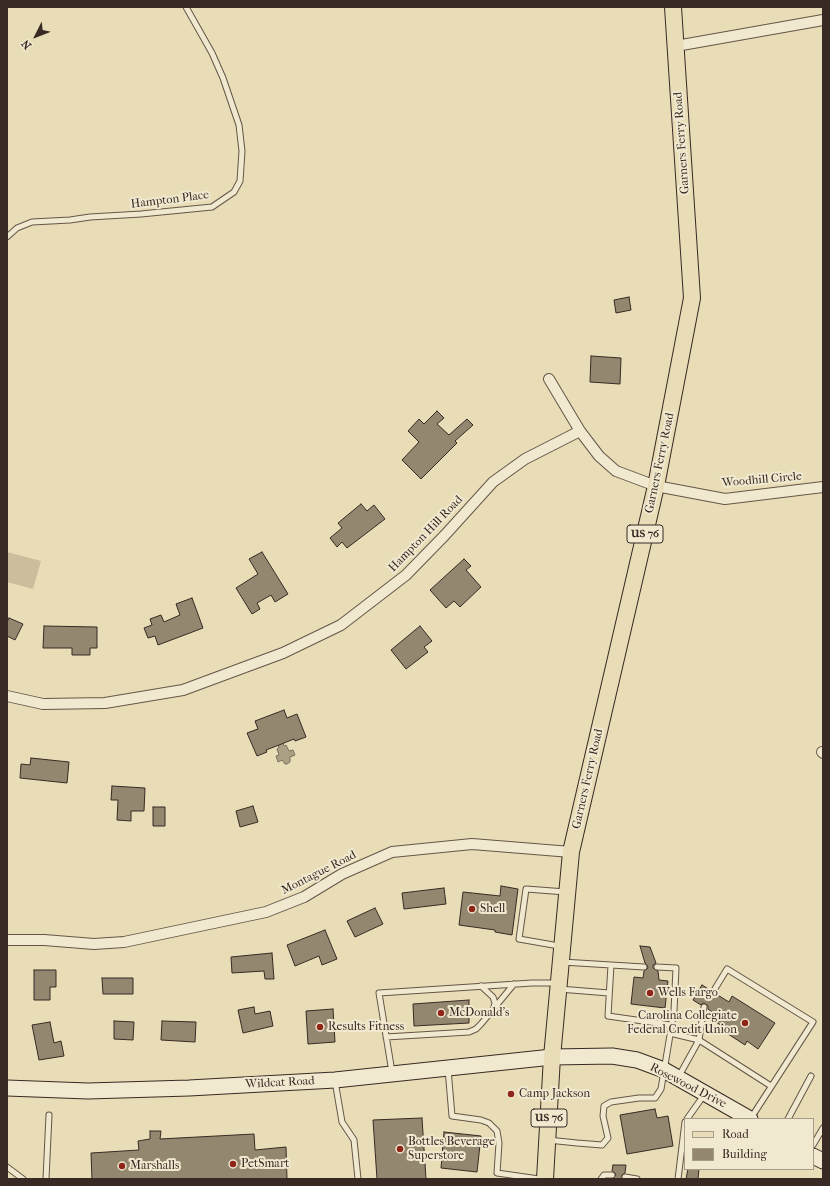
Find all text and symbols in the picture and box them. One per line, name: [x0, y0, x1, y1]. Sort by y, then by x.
north arrow: [16, 16, 56, 56]
text: N: [19, 37, 34, 52]
street label: Garners Ferry Road: [671, 91, 693, 195]
street label: Hampton Place: [130, 188, 210, 212]
street label: Garners Ferry Road: [642, 411, 678, 515]
street label: Woodhill Circle: [721, 469, 803, 491]
street label: Hampton Hill Road: [386, 493, 466, 575]
road number: US 76: [627, 525, 663, 543]
street label: Garners Ferry Road: [569, 728, 607, 830]
street label: Montague Road: [279, 848, 359, 898]
place label: Shell: [480, 902, 505, 916]
marker: Shell: [467, 904, 477, 914]
place label: Wells Fargo: [658, 986, 718, 1000]
marker: Wells Fargo: [645, 988, 655, 998]
place label: McDonald's: [449, 1006, 509, 1020]
marker: McDonald's: [436, 1008, 446, 1018]
place label: Carolina Collegiate Federal Credit Union: [627, 1009, 737, 1037]
marker: Carolina Collegiate Federal Credit Union: [740, 1018, 750, 1028]
place label: Results Fitness: [328, 1020, 404, 1034]
marker: Results Fitness: [315, 1022, 325, 1032]
street label: Rosewood Drive: [647, 1060, 729, 1112]
street label: Wildcat Road: [245, 1074, 315, 1092]
place label: Camp Jackson: [519, 1087, 590, 1101]
marker: Camp Jackson: [506, 1089, 516, 1099]
road number: US 76: [531, 1109, 567, 1127]
legend: [684, 1118, 814, 1170]
text: Road: [722, 1127, 749, 1141]
place label: Bottles Beverage Superstore: [408, 1135, 495, 1163]
marker: Bottles Beverage Superstore: [395, 1144, 405, 1154]
text: Building: [722, 1147, 767, 1161]
place label: PetSmart: [241, 1157, 289, 1171]
place label: Marshalls: [130, 1159, 179, 1173]
marker: PetSmart: [228, 1159, 238, 1169]
marker: Marshalls: [117, 1161, 127, 1171]

